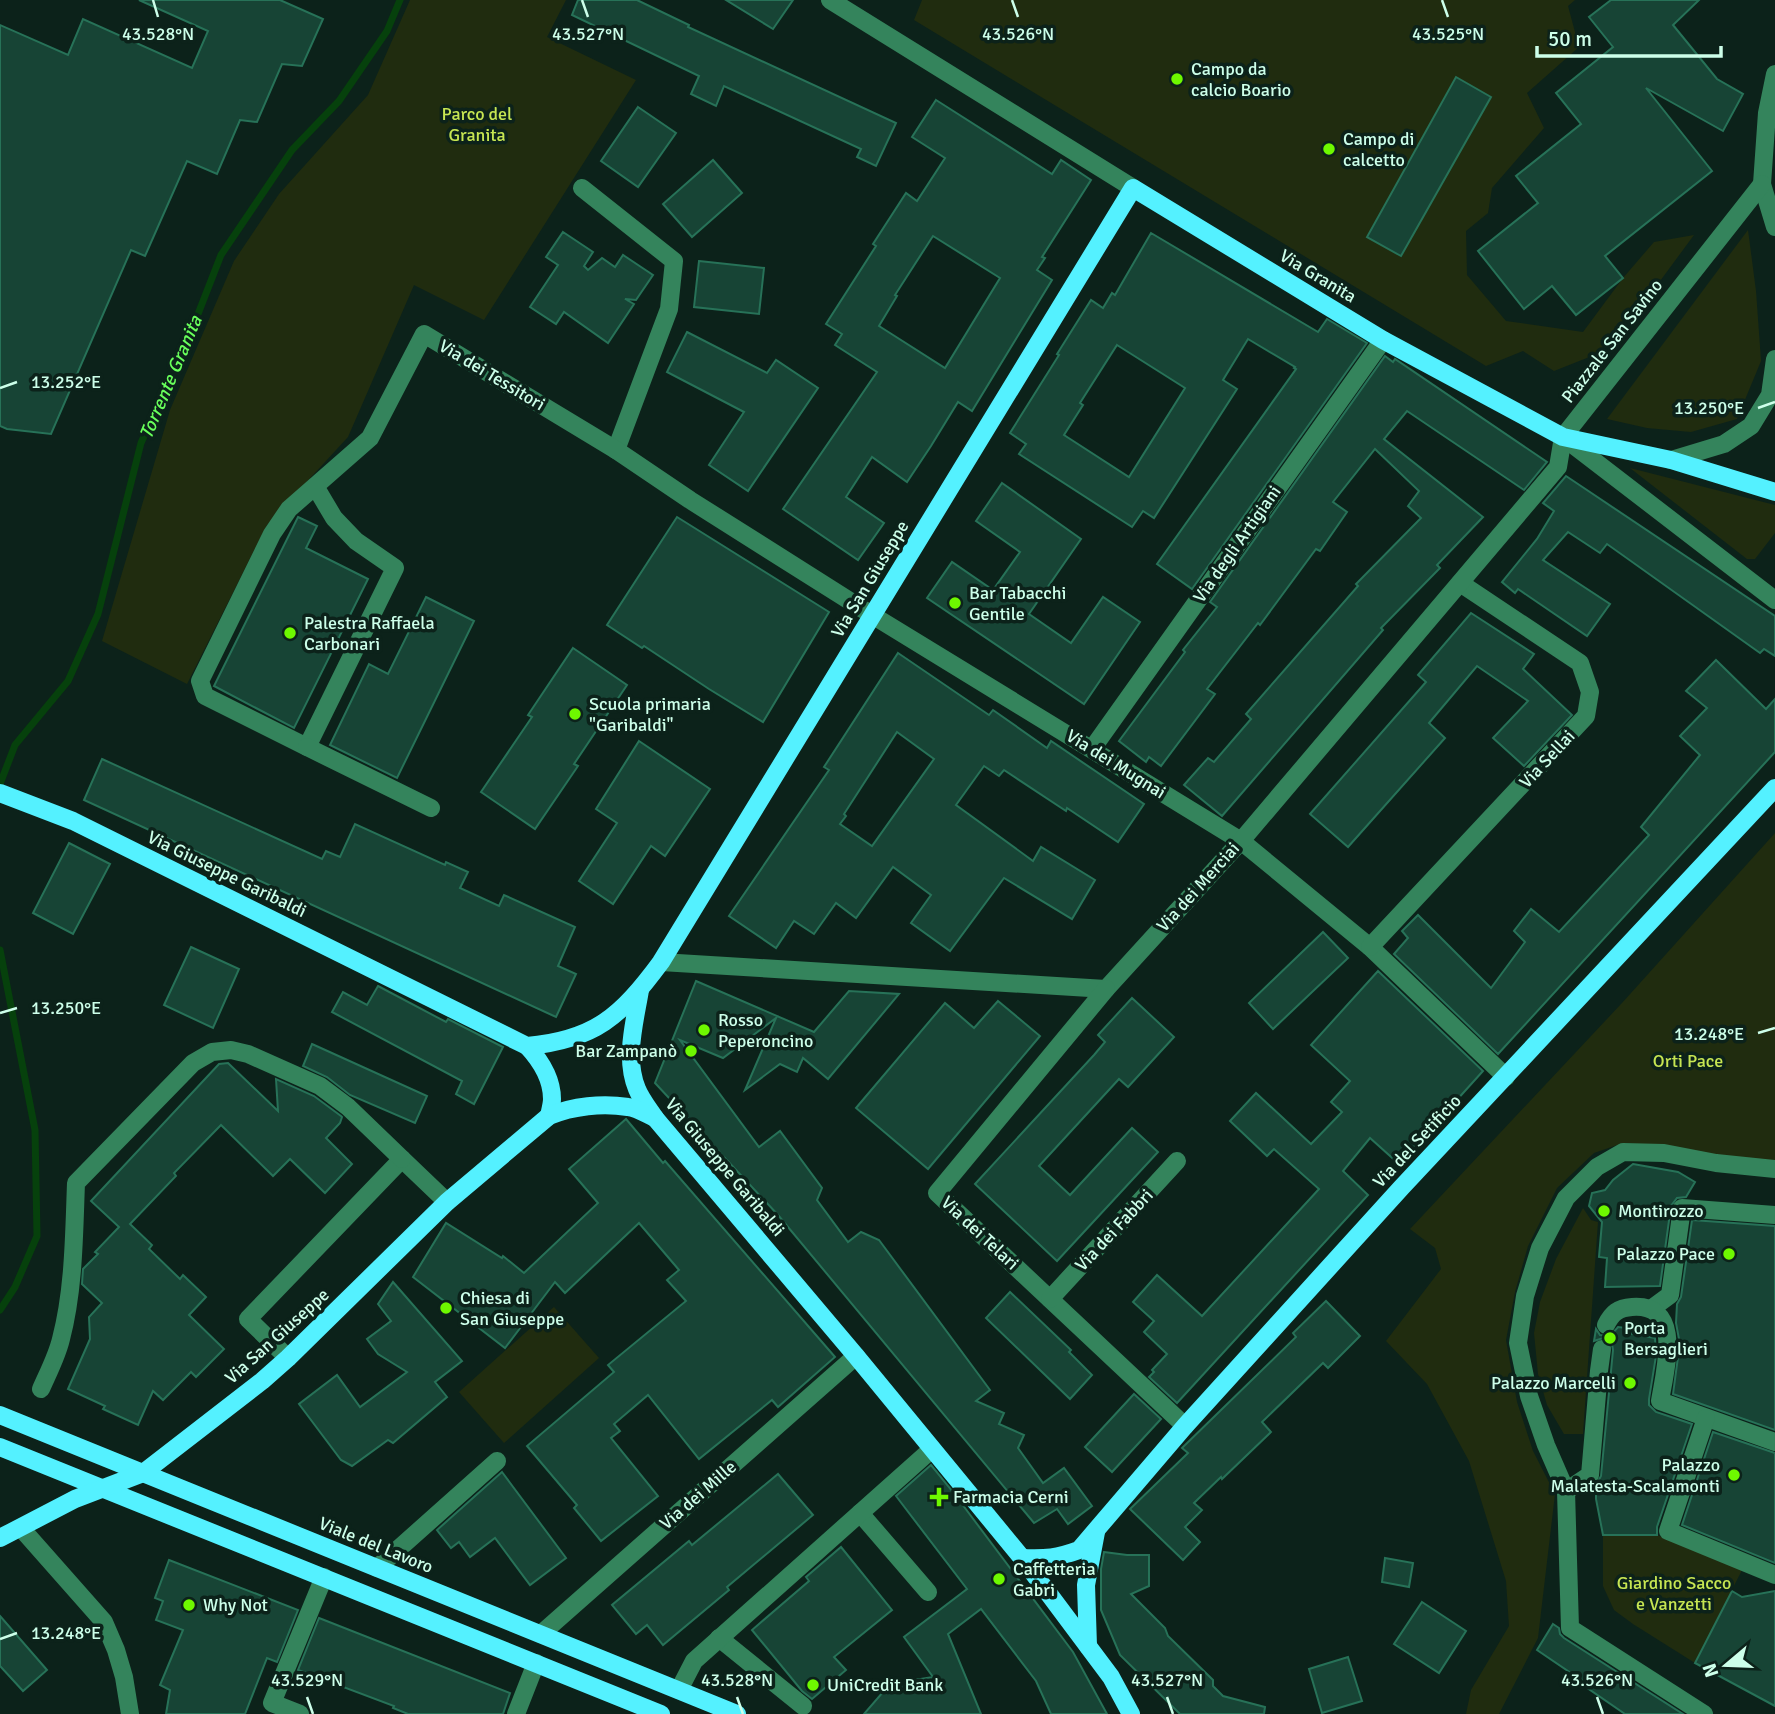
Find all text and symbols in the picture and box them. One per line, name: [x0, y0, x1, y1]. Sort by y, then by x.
scale bar: [1537, 14, 1721, 58]
text: 43.528°N: [122, 23, 194, 45]
text: 43.527°N: [552, 23, 624, 45]
text: 43.526°N: [982, 23, 1054, 45]
text: 43.525°N: [1412, 23, 1484, 45]
text: 50 m: [1548, 26, 1592, 52]
place label: Campo da calcio Boario: [1191, 58, 1291, 101]
marker: Campo da calcio Boario: [1169, 71, 1185, 87]
park label: Parco del Granita: [442, 103, 512, 146]
place label: Campo di calcetto: [1343, 128, 1414, 171]
marker: Campo di calcetto: [1321, 141, 1337, 157]
street label: Via Granita: [1276, 245, 1360, 307]
street label: Piazzale San Savino: [1557, 275, 1667, 407]
water label: Torrente Granita: [134, 311, 208, 443]
street label: Via dei Tessitori: [435, 335, 549, 415]
text: 13.252°E: [31, 371, 101, 393]
text: 13.250°E: [1674, 397, 1744, 419]
street label: Via degli Artigiani: [1188, 481, 1286, 607]
street label: Via San Giuseppe: [826, 517, 914, 641]
place label: Bar Tabacchi Gentile: [969, 582, 1066, 625]
marker: Bar Tabacchi Gentile: [947, 595, 963, 611]
place label: Palestra Raffaela Carbonari: [304, 612, 435, 655]
marker: Palestra Raffaela Carbonari: [282, 625, 298, 641]
place label: Scuola primaria "Garibaldi": [589, 693, 711, 736]
marker: Scuola primaria "Garibaldi": [567, 706, 583, 722]
street label: Via dei Mugnai: [1062, 725, 1170, 803]
street label: Via Sellai: [1514, 725, 1580, 793]
street label: Via Giuseppe Garibaldi: [144, 826, 310, 922]
street label: Via dei Merciai: [1152, 838, 1244, 936]
text: 13.250°E: [31, 997, 101, 1019]
place label: Rosso Peperoncino: [718, 1009, 813, 1052]
marker: Rosso Peperoncino: [696, 1022, 712, 1038]
text: 13.248°E: [1674, 1023, 1744, 1045]
place label: Bar Zampanò: [575, 1040, 677, 1062]
marker: Bar Zampanò: [683, 1043, 699, 1059]
park label: Orti Pace: [1653, 1050, 1723, 1072]
street label: Via del Setificio: [1368, 1090, 1466, 1192]
street label: Via Giuseppe Garibaldi: [661, 1093, 789, 1241]
street label: Via dei Fabbri: [1070, 1184, 1158, 1276]
street label: Via dei Telari: [937, 1191, 1023, 1275]
place label: Montirozzo: [1618, 1200, 1704, 1222]
marker: Montirozzo: [1596, 1203, 1612, 1219]
place label: Palazzo Pace: [1616, 1243, 1715, 1265]
marker: Palazzo Pace: [1721, 1246, 1737, 1262]
street label: Via San Giuseppe: [220, 1284, 334, 1388]
place label: Chiesa di San Giuseppe: [460, 1287, 564, 1330]
marker: Chiesa di San Giuseppe: [438, 1300, 454, 1316]
place label: Porta Bersaglieri: [1624, 1317, 1708, 1360]
marker: Porta Bersaglieri: [1602, 1330, 1618, 1346]
place label: Palazzo Marcelli: [1491, 1372, 1616, 1394]
marker: Palazzo Marcelli: [1622, 1375, 1638, 1391]
place label: Palazzo Malatesta-Scalamonti: [1550, 1454, 1720, 1497]
street label: Via dei Mille: [655, 1456, 741, 1534]
marker: Palazzo Malatesta-Scalamonti: [1726, 1467, 1742, 1483]
place label: Farmacia Cerni: [953, 1486, 1069, 1508]
marker: Farmacia Cerni: [931, 1489, 947, 1505]
street label: Viale del Lavoro: [316, 1512, 436, 1578]
place label: Caffetteria Gabri: [1013, 1558, 1096, 1601]
marker: Caffetteria Gabri: [991, 1571, 1007, 1587]
park label: Giardino Sacco e Vanzetti: [1617, 1572, 1731, 1615]
place label: Why Not: [203, 1594, 268, 1616]
marker: Why Not: [181, 1597, 197, 1613]
text: 13.248°E: [31, 1622, 101, 1644]
north arrow: [1691, 1630, 1761, 1700]
text: N: [1697, 1660, 1724, 1680]
text: 43.529°N: [271, 1669, 343, 1691]
text: 43.528°N: [701, 1669, 773, 1691]
text: 43.527°N: [1131, 1669, 1203, 1691]
text: 43.526°N: [1561, 1669, 1633, 1691]
place label: UniCredit Bank: [827, 1674, 943, 1696]
marker: UniCredit Bank: [805, 1677, 821, 1693]

